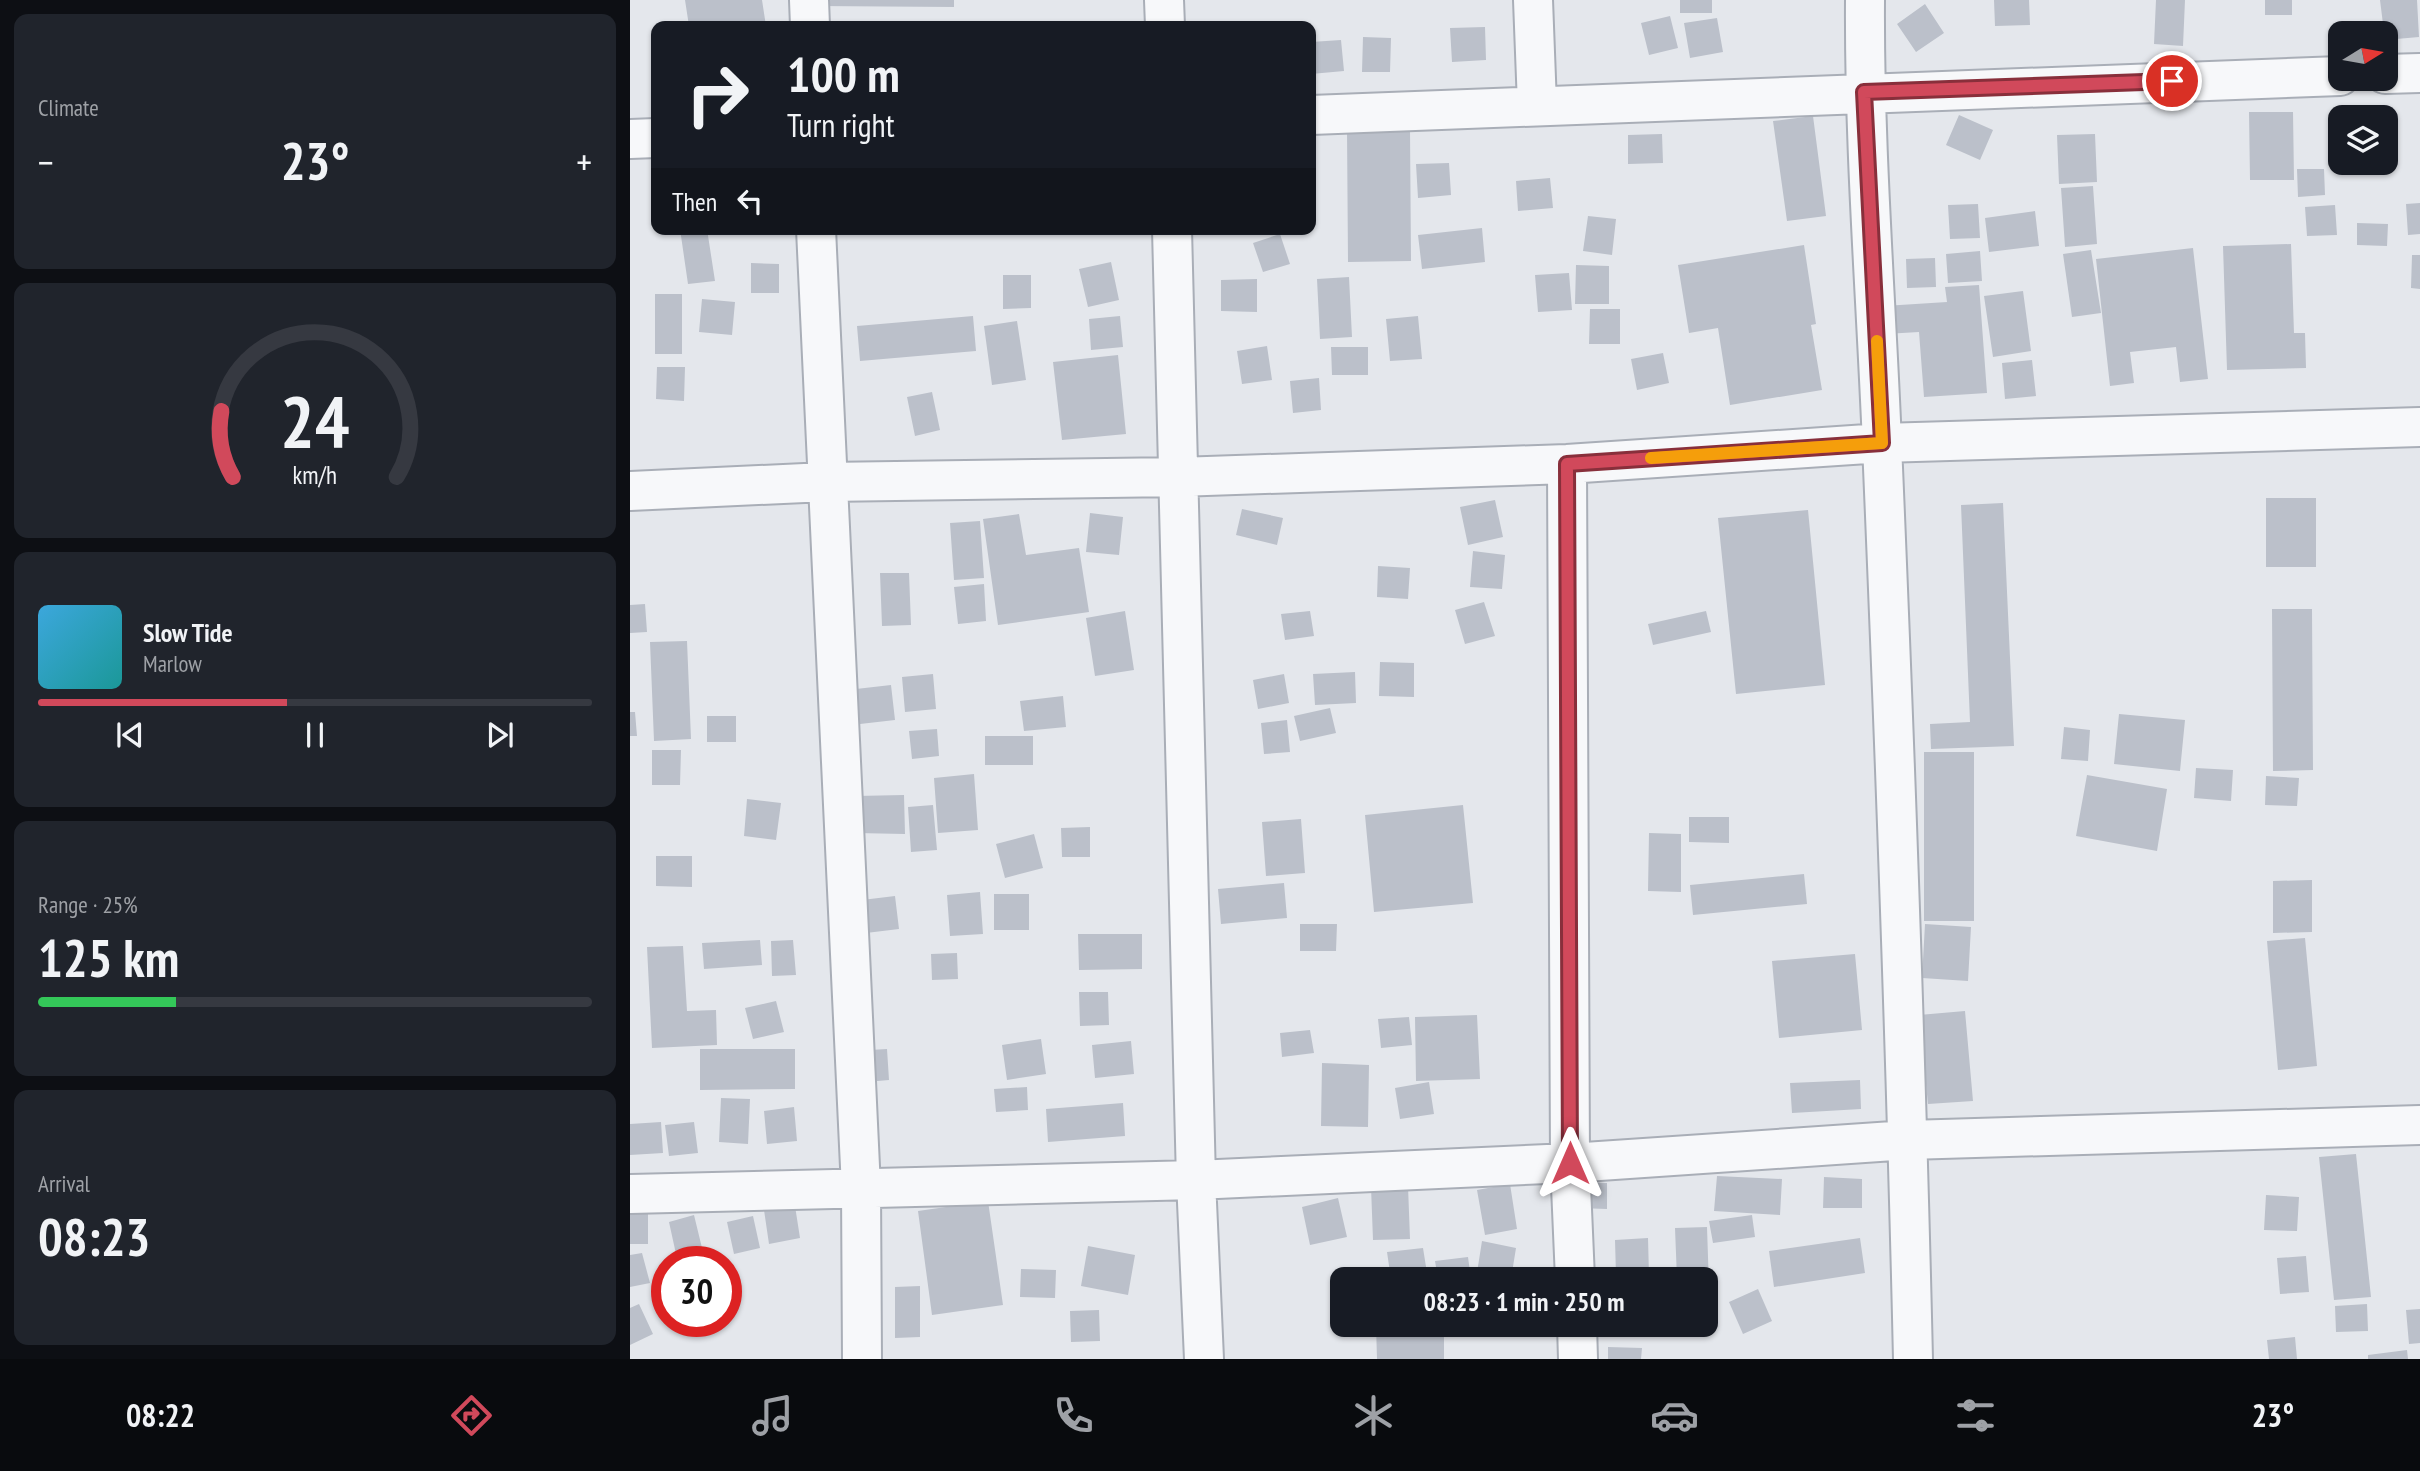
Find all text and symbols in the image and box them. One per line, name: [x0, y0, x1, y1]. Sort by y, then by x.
north arrow: [2328, 21, 2398, 91]
map controls: [2328, 21, 2398, 175]
text: 100 m: [787, 42, 900, 106]
icon: right: [672, 49, 763, 140]
pin: [2142, 51, 2202, 111]
icon: arrive: [2153, 62, 2191, 100]
text: Climate: [38, 93, 99, 122]
text: Turn right: [787, 104, 895, 146]
button: layers: [2328, 105, 2398, 175]
text: 23°: [281, 127, 349, 194]
text: −: [38, 137, 54, 186]
text: +: [576, 137, 592, 186]
icon: left: [731, 182, 769, 220]
text: Then: [672, 185, 717, 218]
text: 24: [280, 373, 350, 467]
text: km/h: [293, 458, 337, 490]
text: Slow Tide: [143, 616, 233, 649]
text: Marlow: [143, 649, 202, 678]
icon: previous: [111, 716, 149, 754]
icon: pause: [296, 716, 334, 754]
icon: next: [481, 716, 519, 754]
text: Range · 25%: [38, 890, 138, 919]
text: 125 km: [38, 924, 179, 991]
position arrow: [1533, 1126, 1607, 1200]
text: Arrival: [38, 1169, 90, 1198]
text: 08:23: [38, 1203, 150, 1270]
speed limit sign: 30: [651, 1246, 742, 1337]
text: 08:23 · 1 min · 250 m: [1424, 1285, 1624, 1318]
icon: directions: [447, 1391, 496, 1440]
icon: music: [748, 1391, 797, 1440]
icon: phone: [1049, 1391, 1098, 1440]
icon: climate: [1349, 1391, 1398, 1440]
icon: car: [1650, 1391, 1699, 1440]
icon: filters: [1951, 1391, 2000, 1440]
text: 08:22: [126, 1394, 195, 1436]
text: 23°: [2252, 1394, 2294, 1436]

